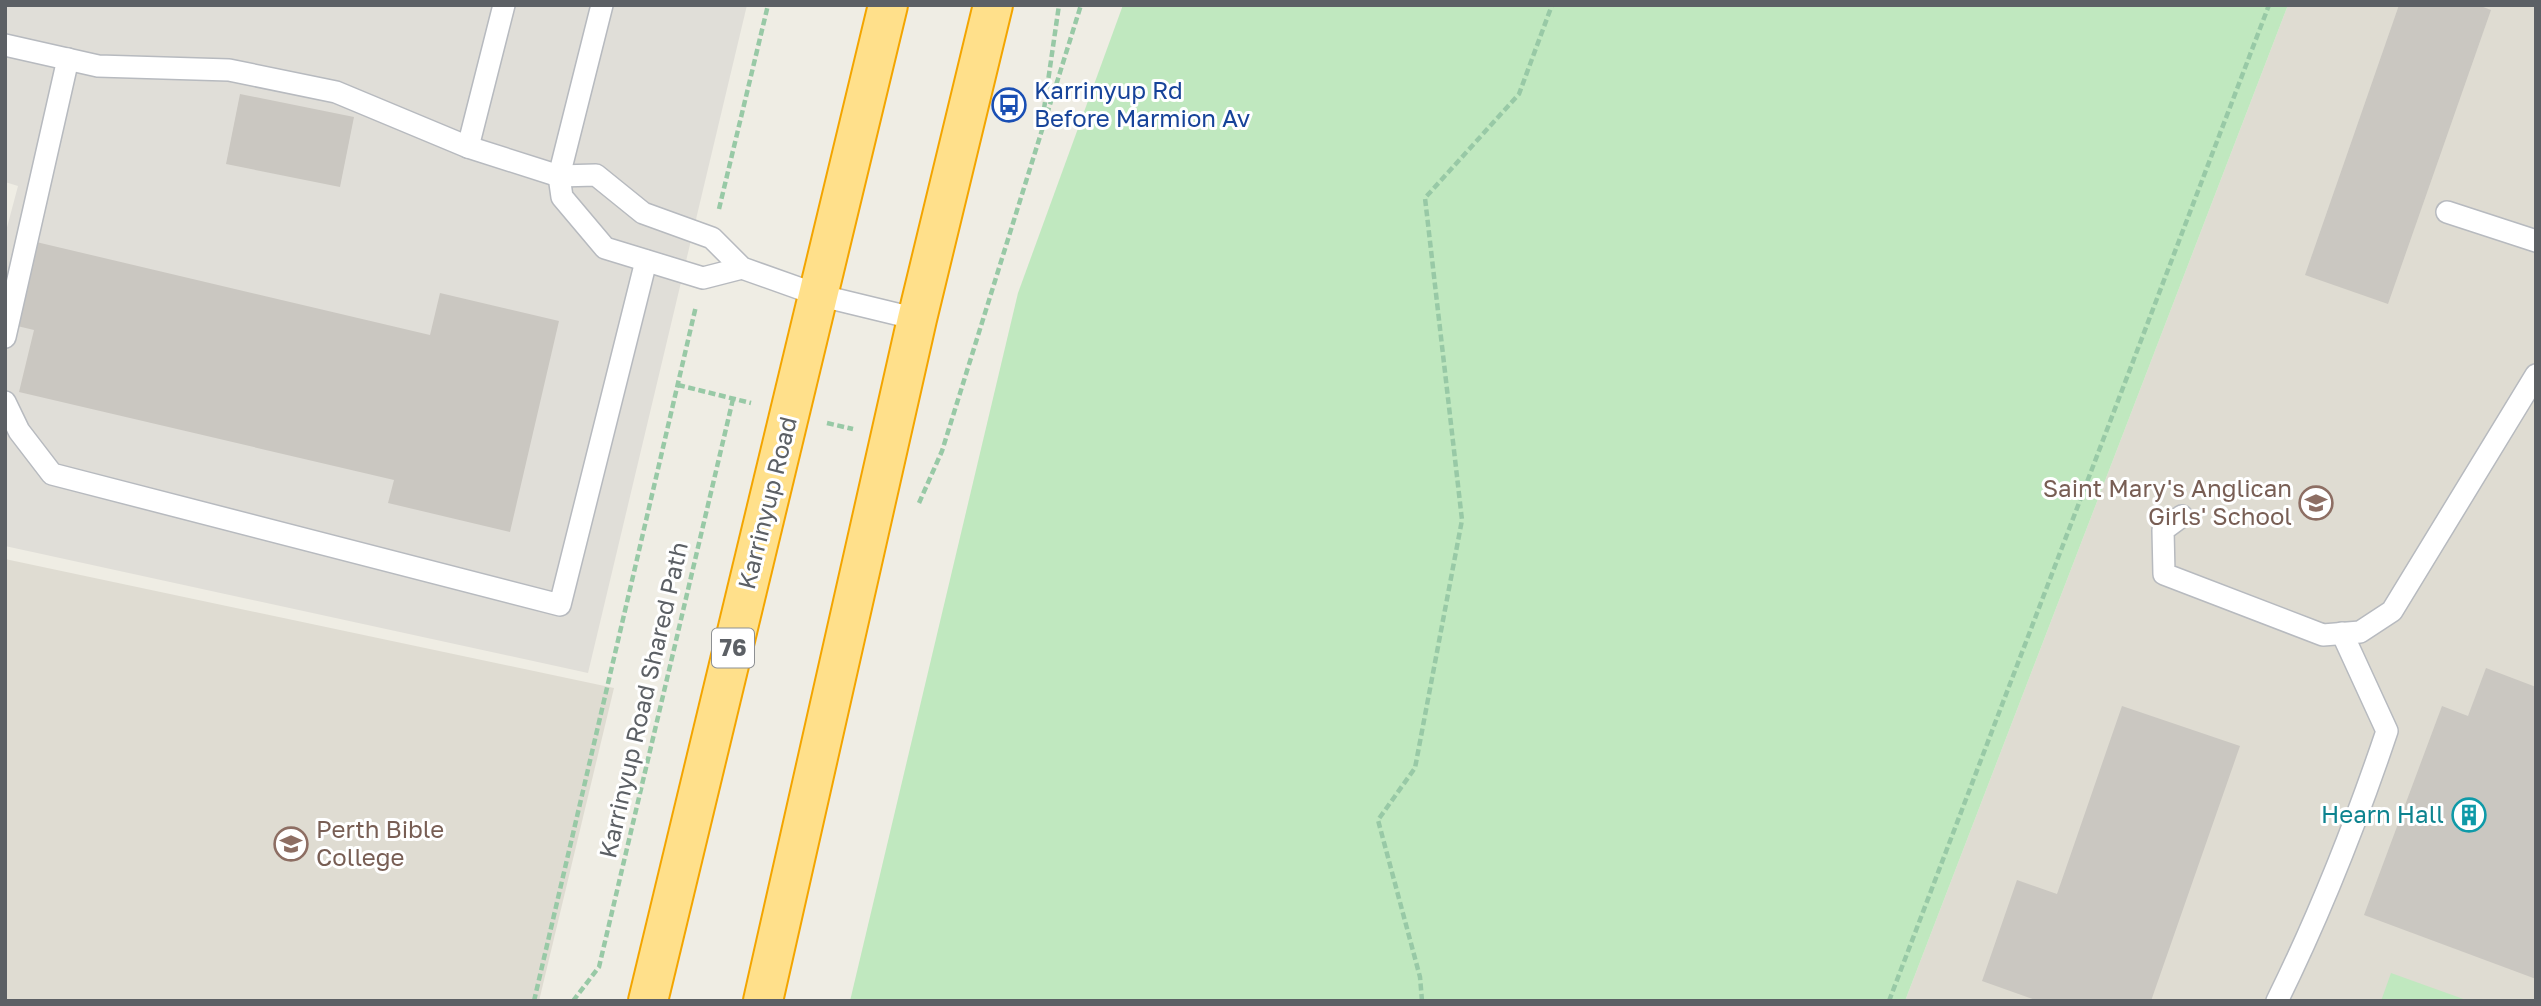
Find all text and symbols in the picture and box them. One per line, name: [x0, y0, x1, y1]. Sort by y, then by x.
place label: Karrinyup Rd Before Marmion Av: [1034, 75, 1250, 132]
bus stop icon: Karrinyup Rd Before Marmion Av: [990, 86, 1028, 124]
street label: Karrinyup Road: [731, 413, 802, 592]
place label: Saint Mary's Anglican Girls' School: [2043, 473, 2292, 530]
school or university icon: Saint Mary's Anglican Girls' School: [2297, 484, 2335, 522]
street label: Karrinyup Road Shared Path: [592, 539, 693, 861]
road number: 76: [712, 628, 754, 668]
building icon: Hearn Hall: [2450, 796, 2488, 834]
place label: Hearn Hall: [2321, 799, 2444, 828]
place label: Perth Bible College: [316, 814, 444, 871]
school or university icon: Perth Bible College: [272, 825, 310, 863]

